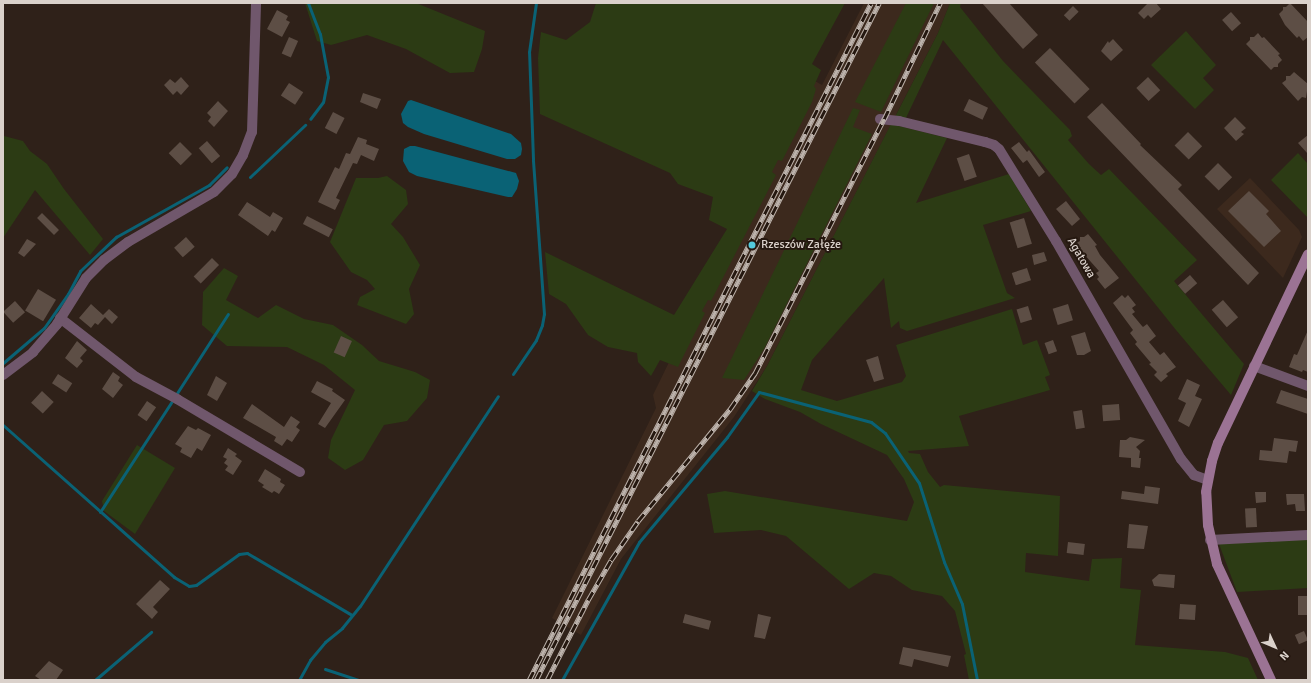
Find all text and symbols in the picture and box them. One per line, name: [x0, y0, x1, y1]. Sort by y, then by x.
street label: Agatowa: [1064, 235, 1098, 281]
place label: Rzeszów Załęże: [761, 238, 841, 252]
marker: Rzeszów Załęże: [746, 239, 758, 251]
north arrow: [1255, 627, 1295, 667]
text: N: [1277, 648, 1291, 663]

